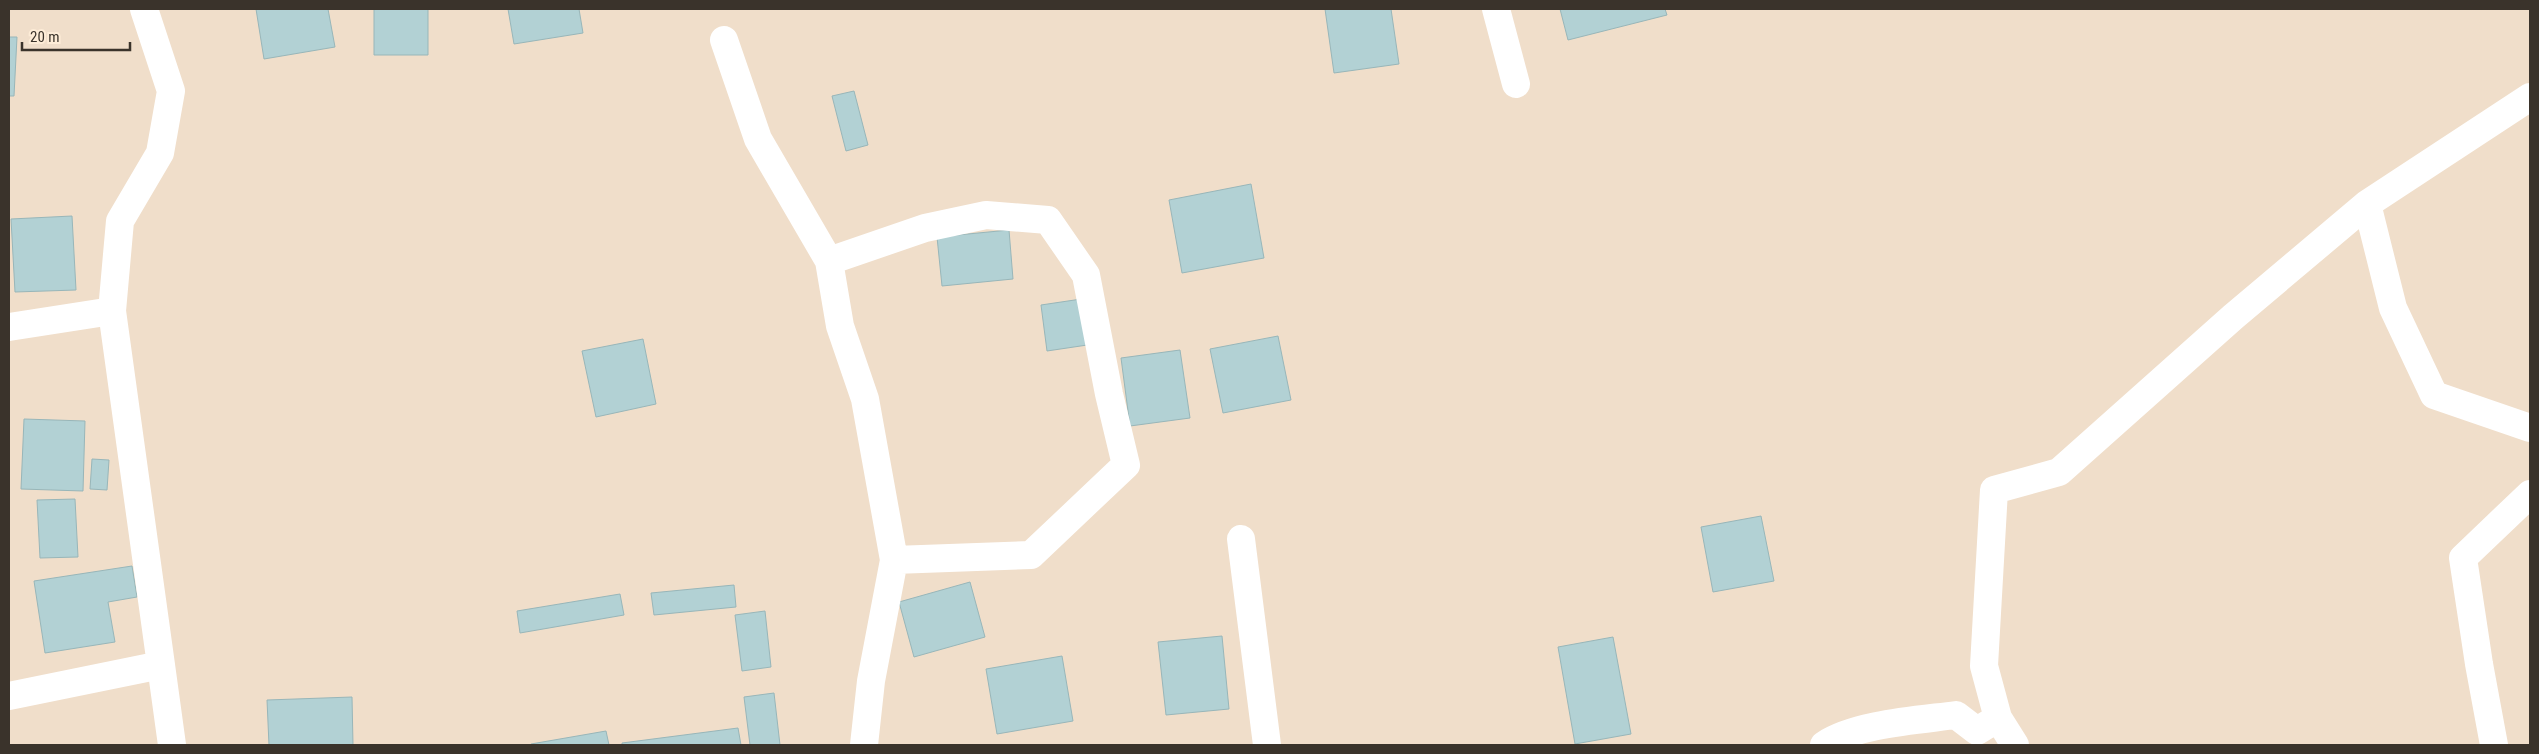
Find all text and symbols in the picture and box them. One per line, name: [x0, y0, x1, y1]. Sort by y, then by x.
scale bar: [22, 20, 130, 52]
text: 20 m: [30, 28, 60, 46]

